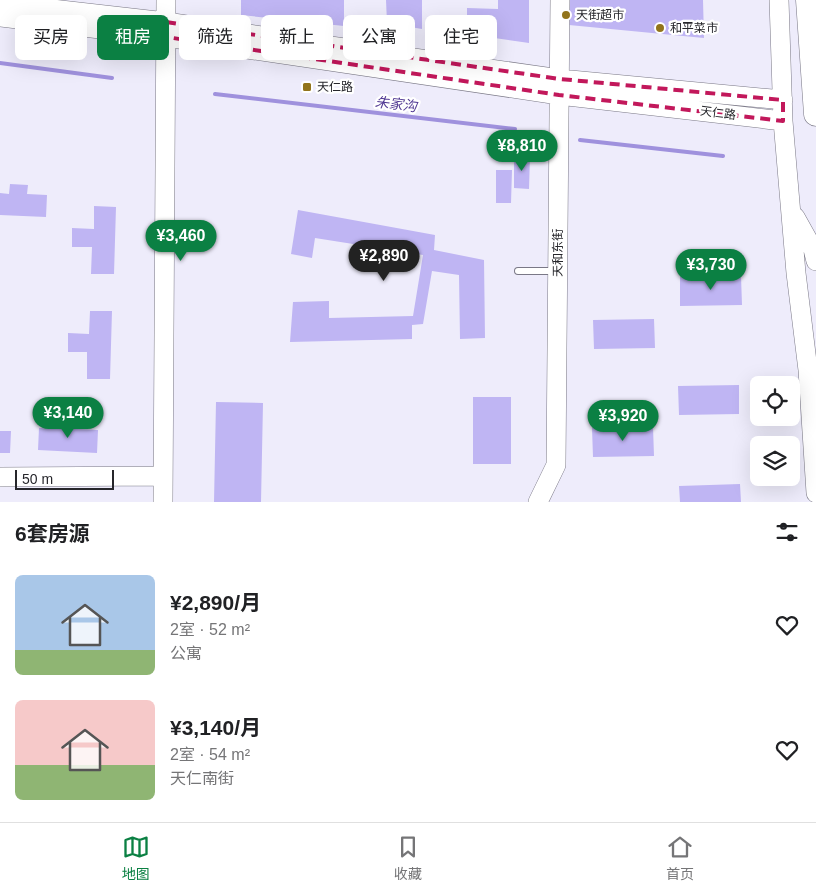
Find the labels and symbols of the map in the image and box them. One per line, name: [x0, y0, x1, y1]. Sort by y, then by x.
place label: 天街超市: [576, 8, 624, 22]
marker: 天街超市: [560, 9, 572, 21]
place label: 和平菜市: [670, 21, 718, 35]
marker: 和平菜市: [654, 22, 666, 34]
place label: 天仁路: [317, 80, 353, 94]
marker: 天仁路: [301, 81, 313, 93]
water label: 朱家沟: [374, 94, 420, 115]
street label: 天仁路: [699, 104, 737, 122]
pin: ¥8,810: [481, 130, 563, 172]
pin: ¥3,460: [140, 220, 222, 262]
street label: 天和东街: [551, 229, 565, 277]
pin: ¥2,890: [343, 240, 425, 282]
pin: ¥3,730: [670, 248, 752, 291]
pin: ¥3,140: [27, 396, 109, 439]
pin: ¥3,920: [582, 400, 664, 442]
scale bar: [15, 467, 114, 490]

